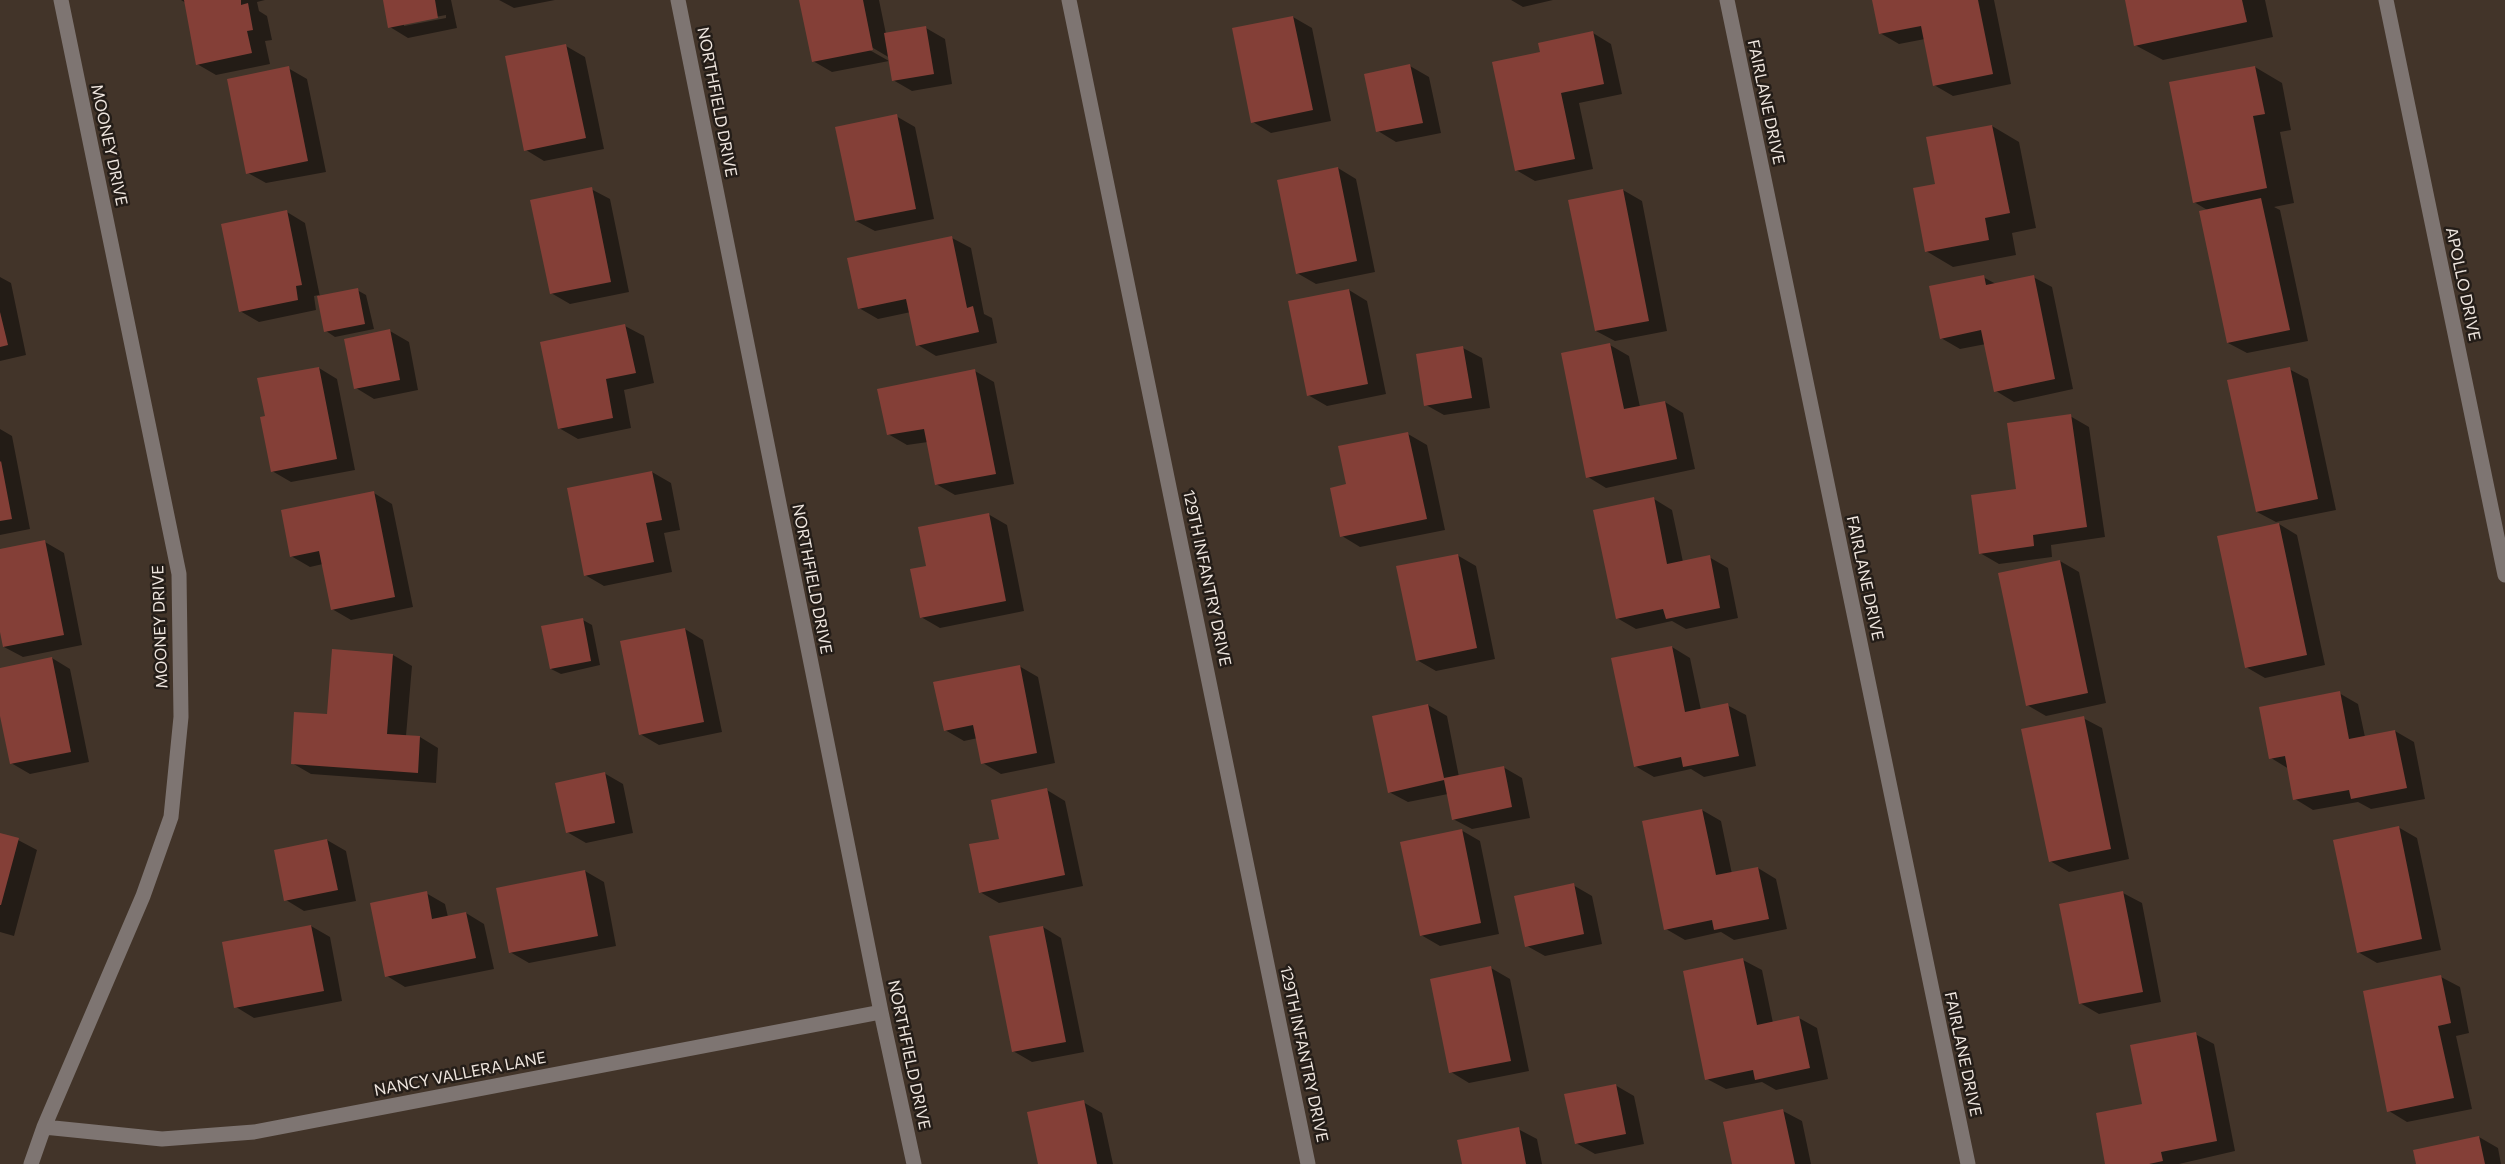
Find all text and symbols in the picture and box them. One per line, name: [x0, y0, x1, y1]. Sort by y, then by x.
street label: NORTHFIELD DRIVE: [693, 25, 741, 179]
street label: FAIRLANE DRIVE: [1743, 38, 1789, 166]
street label: MOONEY DRIVE: [87, 83, 131, 207]
street label: APOLLO DRIVE: [2442, 225, 2484, 343]
street label: 129TH INFANTRY DRIVE: [1179, 488, 1235, 668]
street label: NORTHFIELD DRIVE: [788, 502, 836, 656]
street label: FAIRLANE DRIVE: [1842, 514, 1888, 642]
street label: MOONEY DRIVE: [148, 565, 172, 689]
street label: 129TH INFANTRY DRIVE: [1276, 964, 1332, 1144]
street label: NORTHFIELD DRIVE: [884, 978, 934, 1132]
street label: FAIRLANE DRIVE: [1940, 990, 1986, 1118]
street label: NANCY VALLERA LANE: [372, 1048, 548, 1100]

